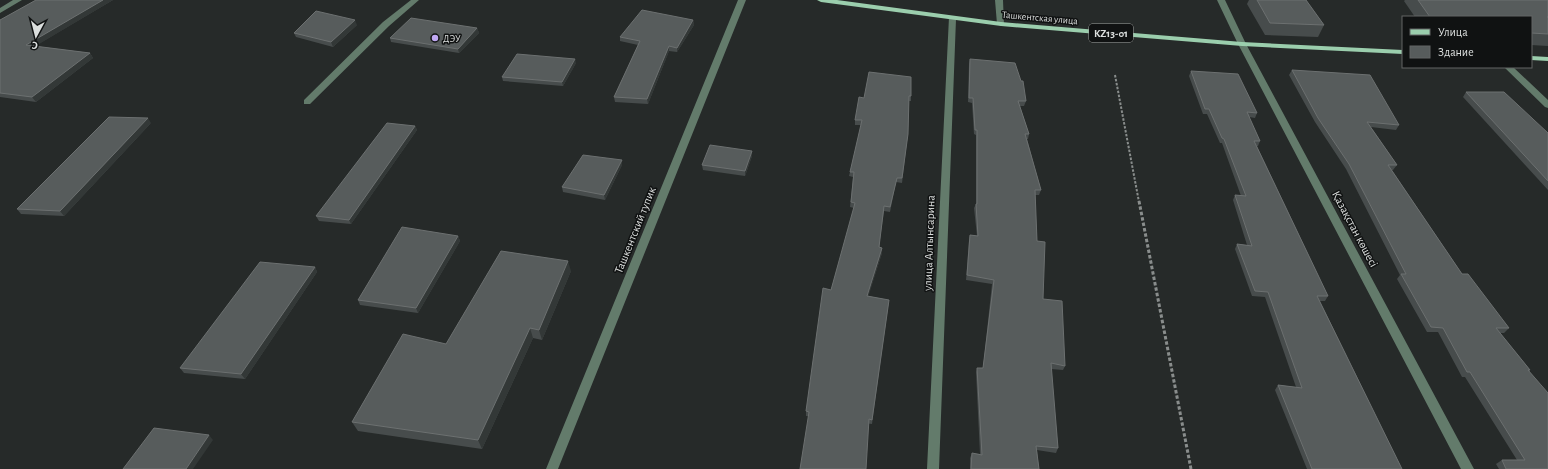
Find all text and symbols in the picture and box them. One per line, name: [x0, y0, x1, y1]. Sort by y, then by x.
street label: Ташкентская улица: [1002, 10, 1079, 26]
north arrow: [16, 16, 56, 56]
legend: [1402, 16, 1532, 68]
road number: KZ13-01: [1089, 24, 1133, 42]
text: Улица: [1438, 26, 1468, 38]
marker: ДЭУ: [430, 33, 440, 43]
place label: ДЭУ: [443, 34, 461, 44]
text: С: [31, 40, 39, 51]
text: Здание: [1438, 46, 1474, 58]
street label: Ташкентский тупик: [612, 185, 659, 275]
street label: Қазақстан көшесі: [1330, 189, 1380, 269]
street label: улица Алтынсарина: [921, 195, 938, 292]

